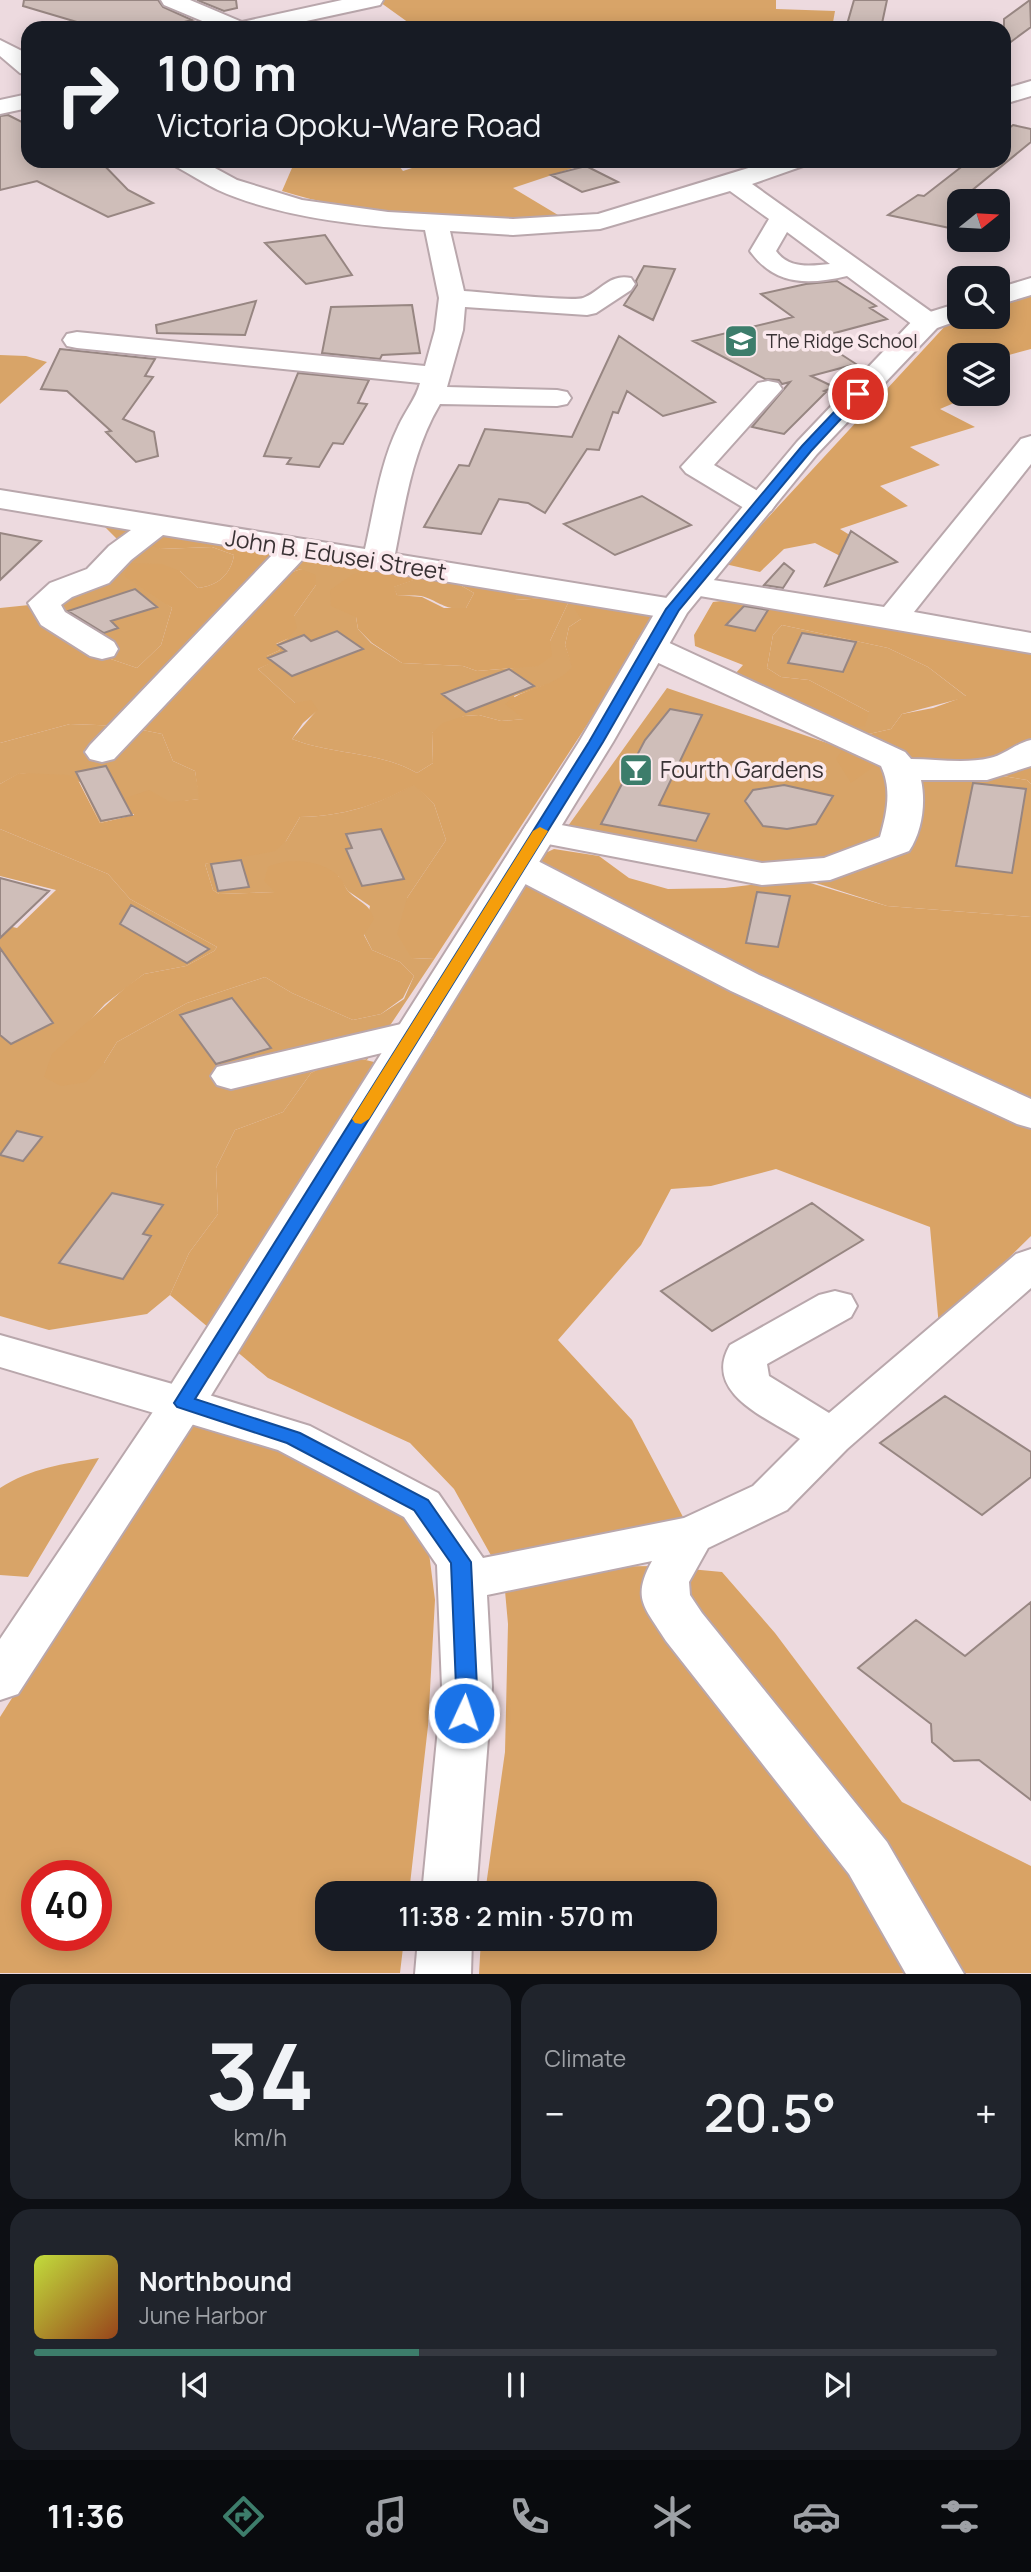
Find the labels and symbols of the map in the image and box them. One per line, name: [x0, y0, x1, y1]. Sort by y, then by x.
north arrow: [947, 189, 1010, 252]
school or university icon: The Ridge School: [722, 322, 760, 360]
place label: The Ridge School: [766, 328, 918, 354]
pin: [828, 364, 888, 424]
street label: John B. Edusei Street: [223, 521, 449, 587]
bar icon: Fourth Gardens: [617, 751, 655, 789]
place label: Fourth Gardens: [660, 753, 824, 785]
position arrow: [427, 1676, 501, 1750]
speed limit sign: 40: [21, 1860, 112, 1951]

